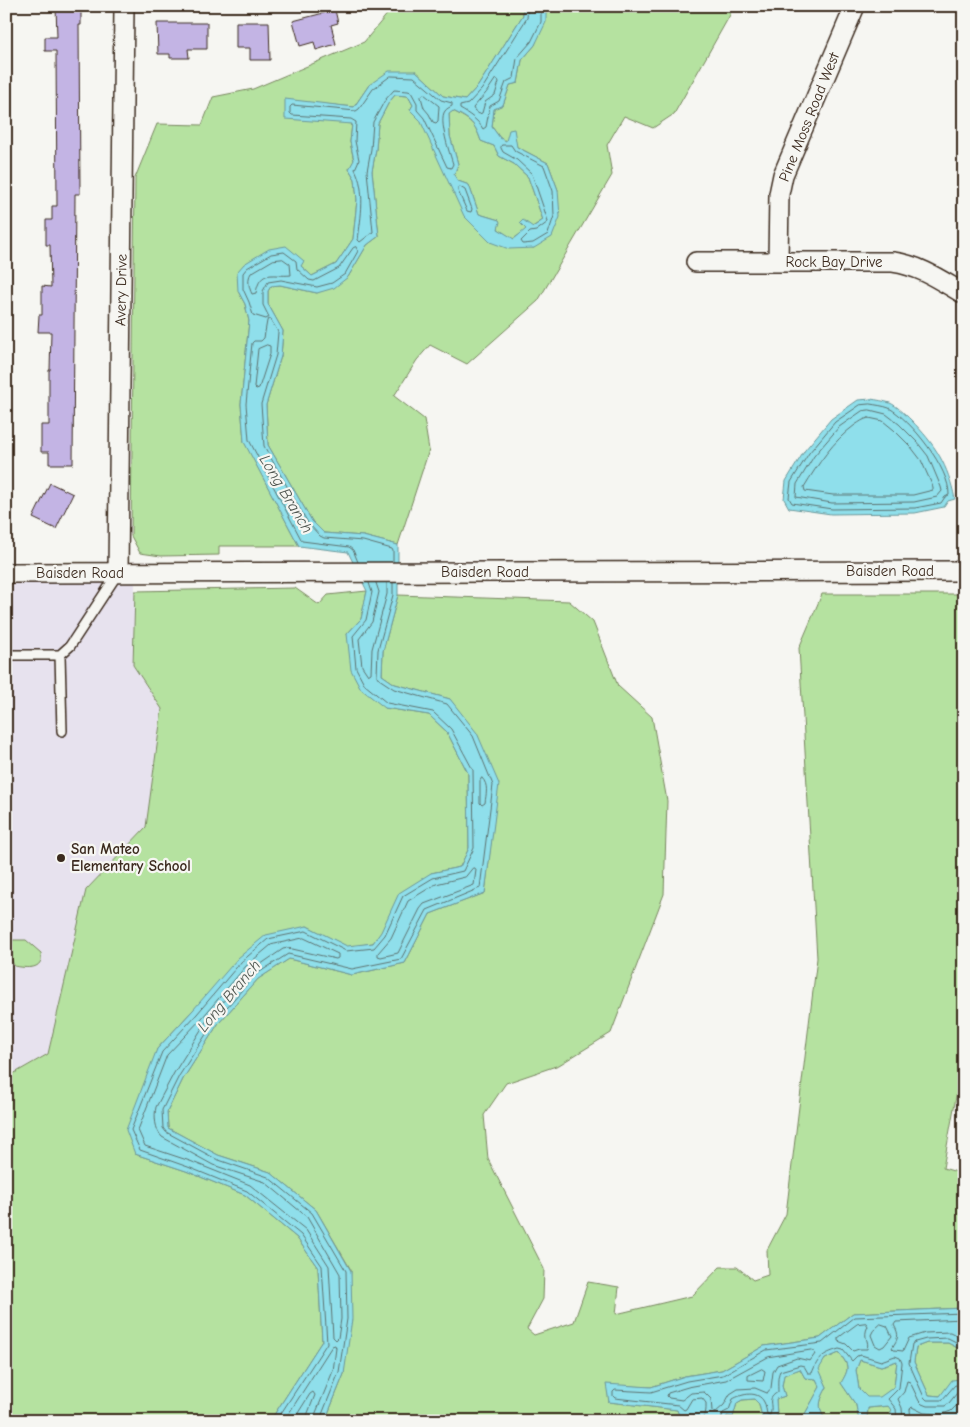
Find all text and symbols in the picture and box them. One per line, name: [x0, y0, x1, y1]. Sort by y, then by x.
street label: Pine Moss Road West: [775, 49, 843, 184]
street label: Avery Drive: [111, 253, 131, 326]
street label: Rock Bay Drive: [785, 253, 883, 271]
water label: Long Branch: [256, 452, 316, 536]
street label: Baisden Road: [846, 562, 934, 580]
street label: Baisden Road: [441, 563, 529, 581]
street label: Baisden Road: [36, 564, 124, 582]
place label: San Mateo Elementary School: [71, 840, 191, 875]
marker: San Mateo Elementary School: [55, 852, 67, 864]
water label: Long Branch: [194, 956, 264, 1036]

